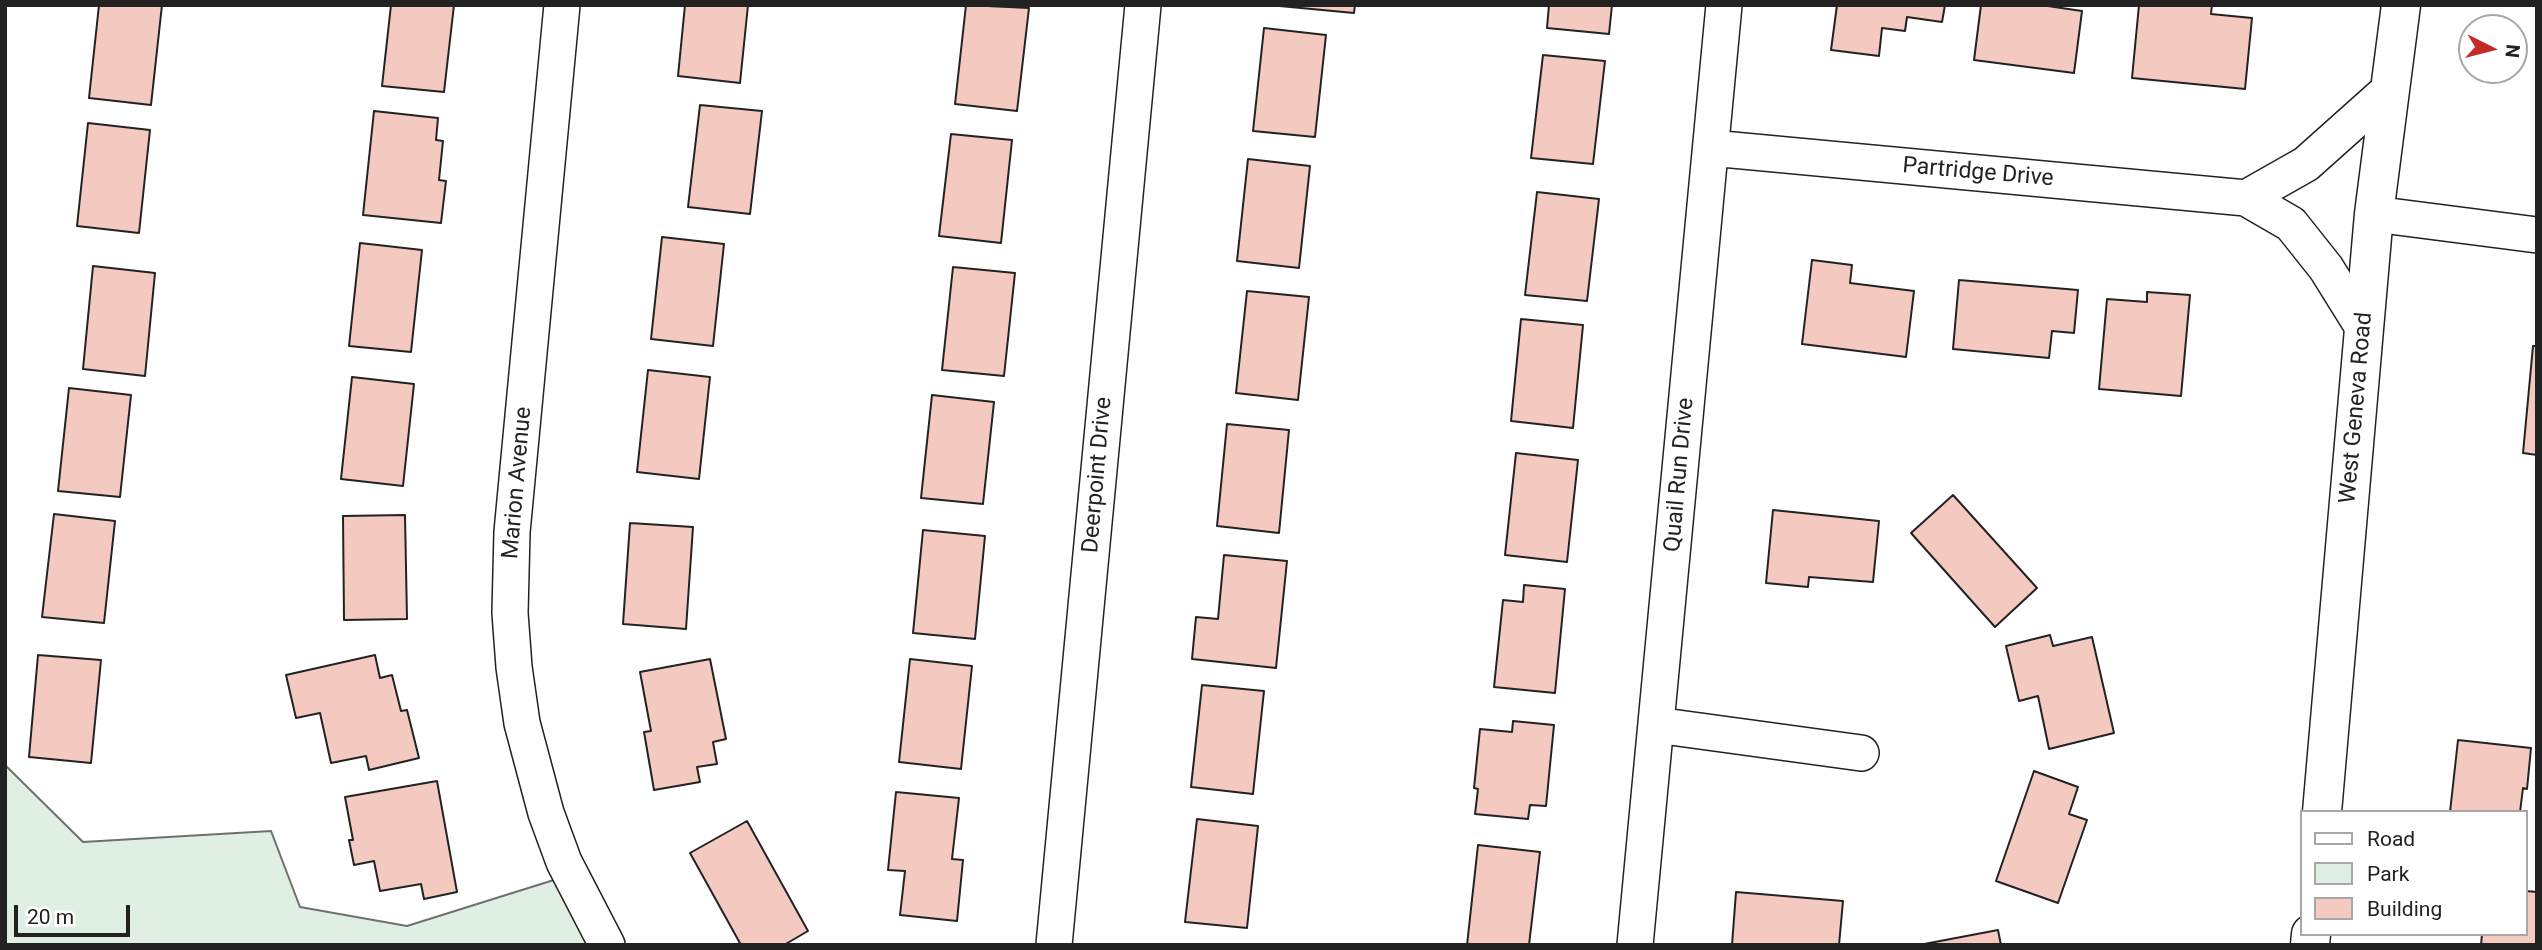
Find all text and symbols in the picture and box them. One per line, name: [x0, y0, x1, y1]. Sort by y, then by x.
north arrow: [2458, 14, 2528, 84]
text: N: [2500, 43, 2525, 59]
street label: Partridge Drive: [1901, 153, 2055, 193]
street label: West Geneva Road: [2335, 311, 2379, 505]
street label: Deerpoint Drive: [1077, 396, 1119, 554]
street label: Quail Run Drive: [1660, 397, 1700, 553]
street label: Marion Avenue: [498, 406, 538, 560]
legend: [2300, 810, 2528, 936]
text: Road: [2367, 827, 2415, 851]
text: Park: [2367, 862, 2409, 886]
scale bar: [18, 890, 133, 934]
text: Building: [2367, 897, 2442, 921]
text: 20 m: [27, 905, 74, 929]

